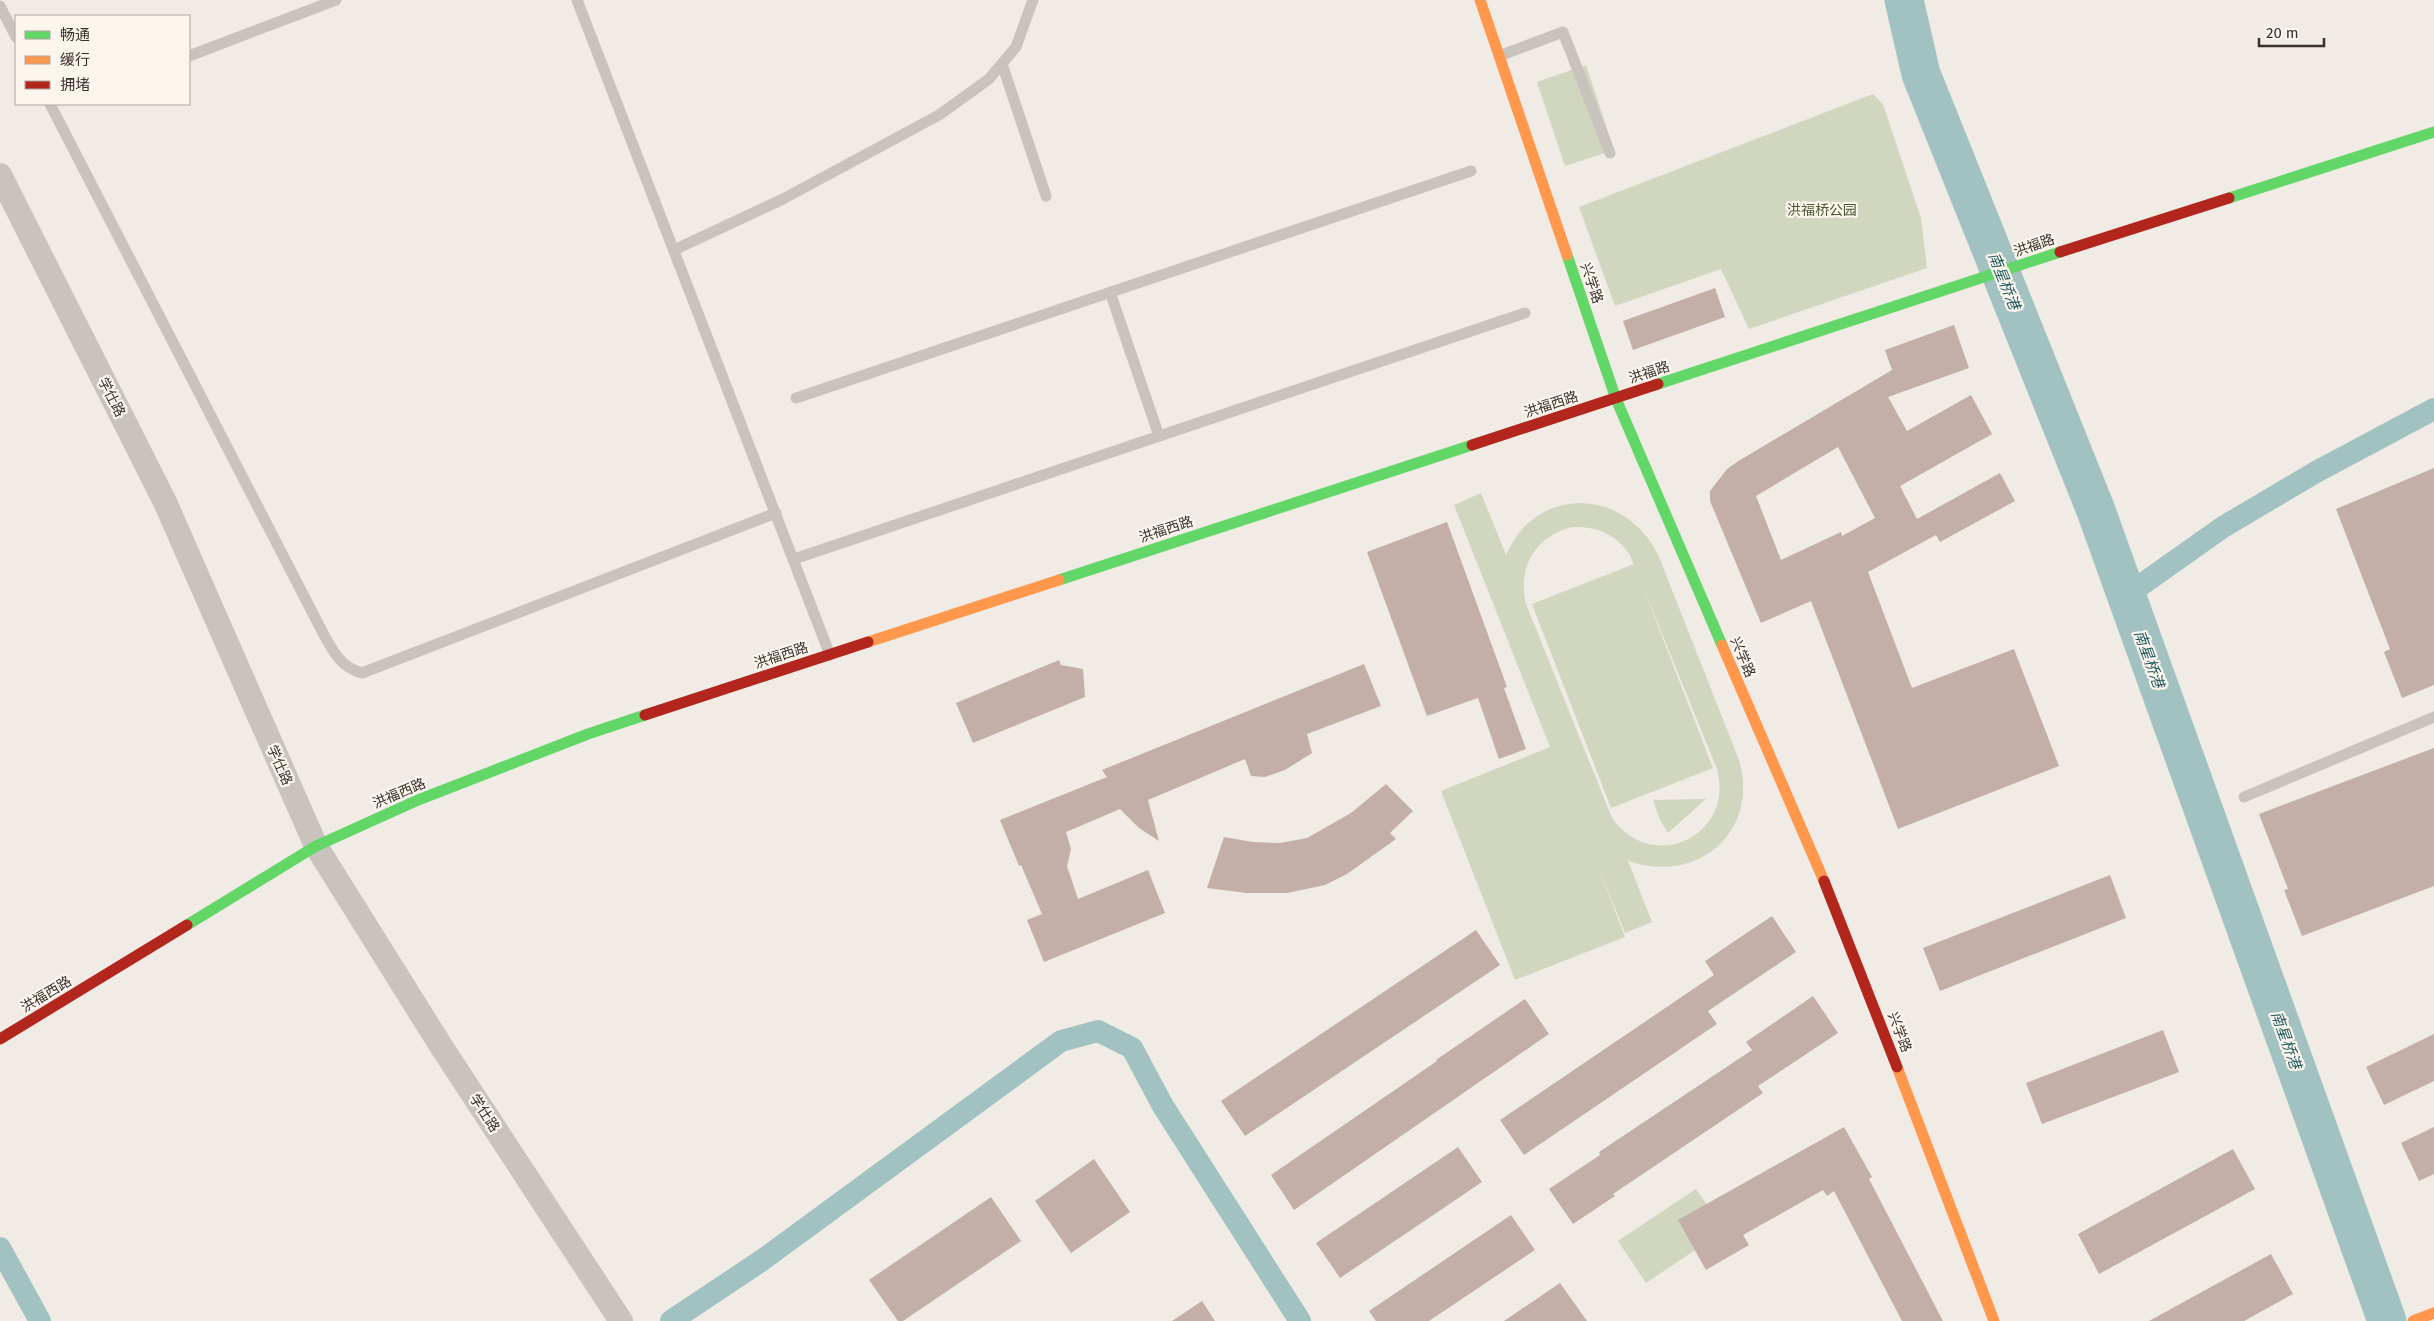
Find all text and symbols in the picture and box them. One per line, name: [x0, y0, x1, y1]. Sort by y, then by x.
legend: [15, 15, 190, 105]
scale bar: [2259, 15, 2324, 47]
text: 20 m: [2266, 24, 2299, 42]
text: 畅通: [60, 26, 90, 44]
text: 缓行: [60, 51, 90, 69]
text: 拥堵: [60, 76, 90, 94]
park label: 洪福桥公园: [1787, 202, 1857, 219]
street label: 洪福路: [2012, 231, 2057, 260]
water label: 南星桥港: [1984, 250, 2024, 314]
street label: 兴学路: [1577, 261, 1606, 306]
street label: 洪福路: [1627, 358, 1672, 387]
street label: 学仕路: [94, 375, 129, 420]
street label: 洪福西路: [1522, 388, 1580, 421]
street label: 洪福西路: [1137, 513, 1195, 546]
water label: 南星桥港: [2130, 628, 2168, 692]
street label: 兴学路: [1727, 635, 1759, 680]
street label: 洪福西路: [752, 639, 810, 672]
street label: 学仕路: [263, 743, 296, 788]
street label: 洪福西路: [370, 775, 428, 812]
street label: 洪福西路: [18, 973, 75, 1016]
water label: 南星桥港: [2267, 1009, 2305, 1073]
street label: 兴学路: [1884, 1010, 1915, 1055]
street label: 学仕路: [466, 1091, 503, 1136]

